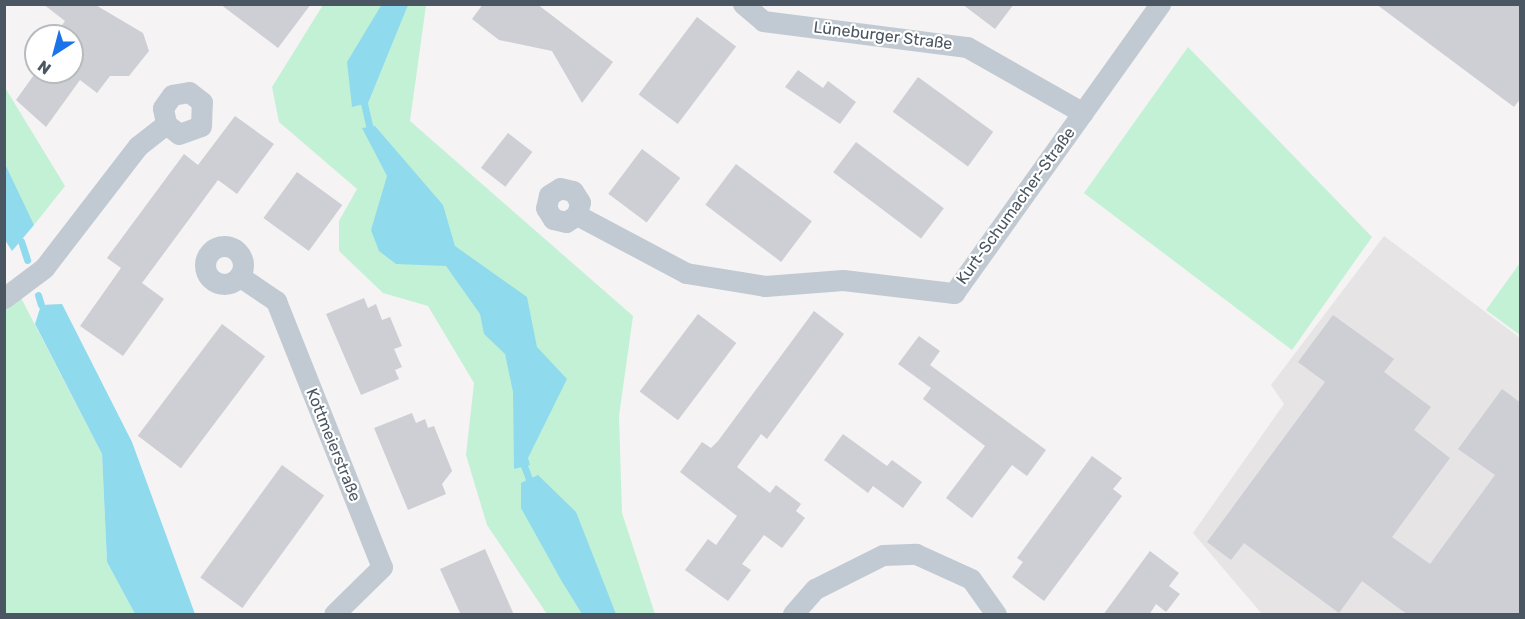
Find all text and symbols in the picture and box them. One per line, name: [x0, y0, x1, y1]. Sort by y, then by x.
street label: Lüneburger Straße: [812, 18, 954, 54]
north arrow: [24, 24, 84, 84]
text: N: [34, 56, 55, 78]
street label: Kurt-Schumacher-Straße: [953, 124, 1079, 288]
street label: Kottmeierstraße: [302, 386, 364, 504]

